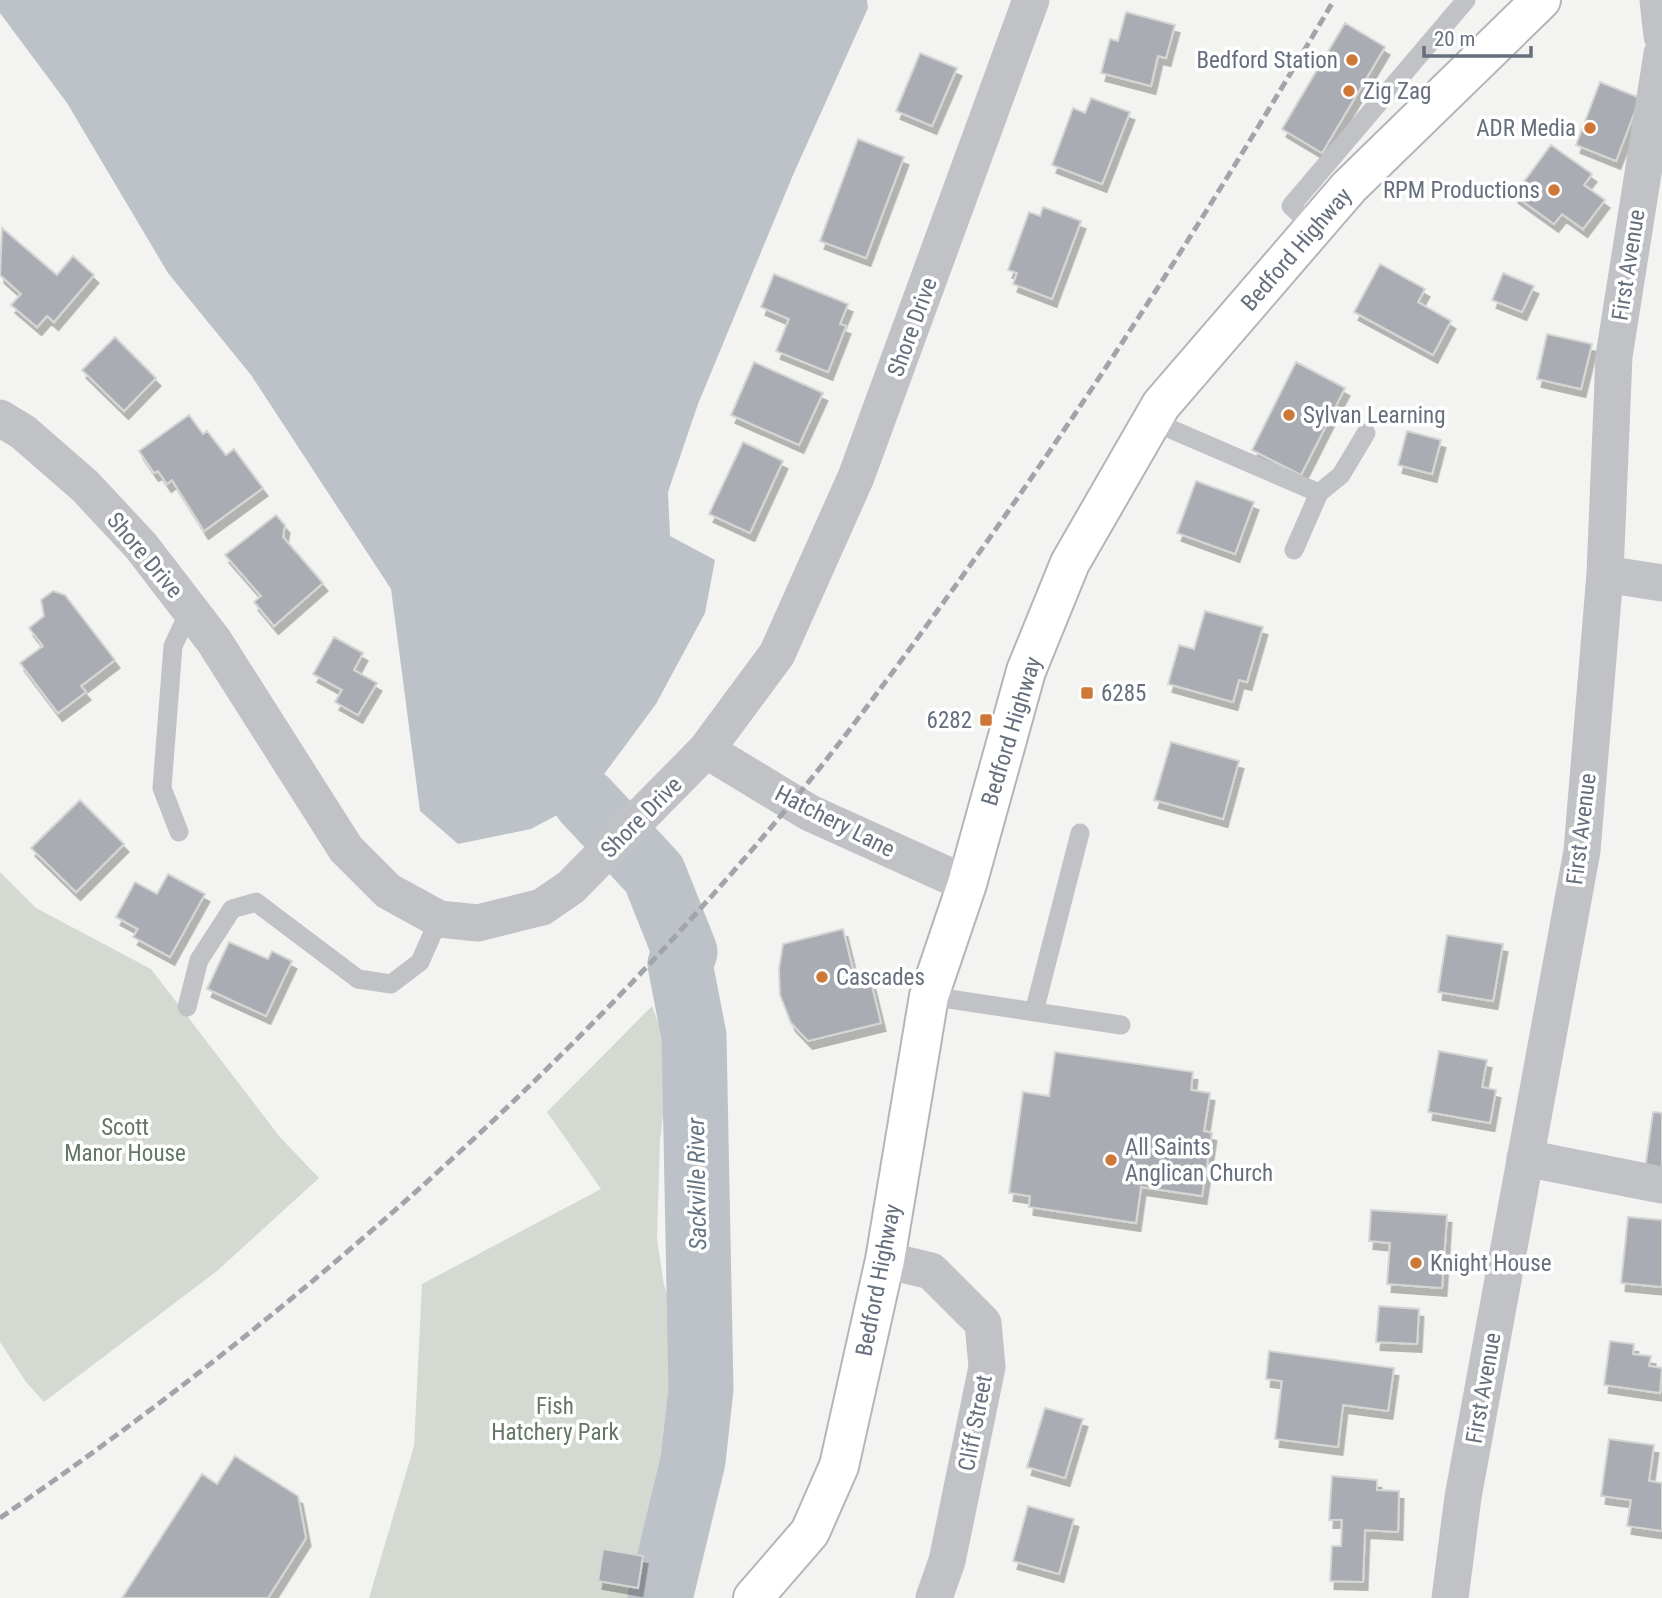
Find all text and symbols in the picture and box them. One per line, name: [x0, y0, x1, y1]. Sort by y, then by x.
scale bar: [1424, 14, 1531, 58]
text: 20 m: [1434, 27, 1475, 51]
place label: Bedford Station: [1196, 47, 1338, 74]
marker: Bedford Station: [1344, 52, 1360, 68]
place label: Zig Zag: [1363, 78, 1431, 105]
marker: Zig Zag: [1341, 83, 1357, 99]
place label: ADR Media: [1476, 115, 1576, 142]
marker: ADR Media: [1582, 120, 1598, 136]
place label: RPM Productions: [1383, 177, 1540, 204]
street label: Bedford Highway: [1236, 182, 1357, 316]
marker: RPM Productions: [1546, 182, 1562, 198]
street label: First Avenue: [1606, 208, 1651, 323]
street label: Shore Drive: [882, 274, 943, 380]
place label: Sylvan Learning: [1303, 402, 1446, 429]
marker: Sylvan Learning: [1281, 407, 1297, 423]
street label: Shore Drive: [101, 507, 188, 604]
street label: Bedford Highway: [976, 653, 1047, 809]
place label: 6285: [1101, 680, 1146, 707]
marker: 6285: [1079, 685, 1095, 701]
place label: 6282: [927, 707, 972, 734]
marker: 6282: [978, 712, 994, 728]
street label: Shore Drive: [595, 771, 687, 863]
street label: First Avenue: [1561, 772, 1602, 886]
street label: Hatchery Lane: [770, 780, 899, 863]
place label: Cascades: [836, 964, 925, 991]
marker: Cascades: [814, 969, 830, 985]
park label: Scott Manor House: [64, 1114, 186, 1167]
water label: Sackville River: [682, 1117, 712, 1250]
place label: All Saints Anglican Church: [1125, 1134, 1273, 1187]
marker: All Saints Anglican Church: [1103, 1152, 1119, 1168]
street label: Bedford Highway: [851, 1201, 907, 1358]
place label: Knight House: [1430, 1250, 1551, 1277]
marker: Knight House: [1408, 1255, 1424, 1271]
street label: First Avenue: [1460, 1331, 1507, 1446]
street label: Cliff Street: [953, 1373, 998, 1473]
park label: Fish Hatchery Park: [491, 1393, 619, 1446]

